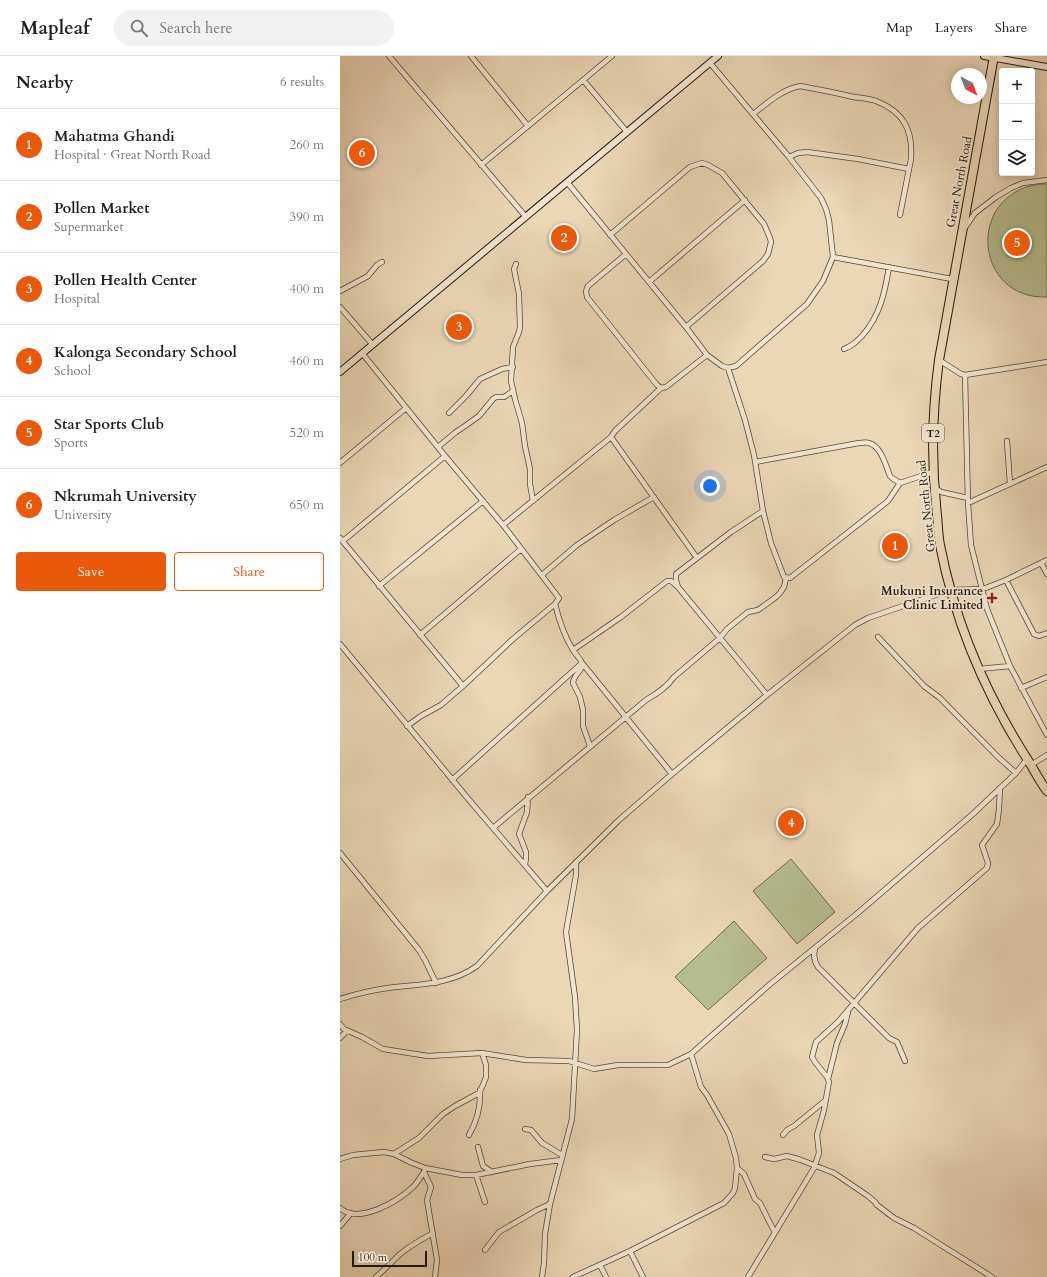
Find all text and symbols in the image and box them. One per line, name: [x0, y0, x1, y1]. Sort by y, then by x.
search box: [114, 10, 394, 46]
text: Mapleaf: [20, 15, 90, 41]
icon: search: [128, 17, 150, 39]
text: Search here: [160, 18, 232, 38]
text: Map: [886, 18, 913, 37]
text: Layers: [935, 18, 973, 37]
text: Share: [995, 18, 1027, 37]
north arrow: [951, 68, 987, 104]
map controls: [999, 68, 1035, 176]
button: +: [999, 68, 1035, 104]
text: Nearby: [16, 71, 73, 94]
text: 6 results: [280, 73, 324, 91]
button: −: [999, 104, 1035, 140]
text: Mahatma Ghandi: [54, 126, 175, 146]
street label: Great North Road: [942, 134, 976, 229]
text: 1: [26, 136, 32, 154]
text: 260 m: [290, 136, 324, 154]
pin: 6: [349, 138, 375, 168]
button: layers: [999, 140, 1035, 176]
text: Hospital · Great North Road: [54, 146, 210, 164]
text: Pollen Market: [54, 198, 150, 218]
text: 2: [26, 208, 32, 226]
text: 390 m: [290, 208, 324, 226]
text: Supermarket: [54, 218, 124, 236]
pin: 2: [551, 223, 577, 253]
pin: 5: [1004, 228, 1030, 258]
text: Pollen Health Center: [54, 270, 197, 290]
text: 3: [26, 280, 32, 298]
text: 400 m: [290, 280, 324, 298]
text: Hospital: [54, 290, 100, 308]
pin: 3: [446, 312, 472, 342]
text: Kalonga Secondary School: [54, 342, 237, 362]
text: 4: [26, 352, 32, 370]
text: 460 m: [290, 352, 324, 370]
text: School: [54, 362, 91, 380]
text: Star Sports Club: [54, 414, 164, 434]
text: 5: [26, 424, 32, 442]
text: 520 m: [290, 424, 324, 442]
road number: T2: [922, 424, 944, 442]
text: Sports: [54, 434, 88, 452]
street label: Great North Road: [913, 459, 939, 553]
your location: [700, 476, 720, 496]
text: Nkrumah University: [54, 486, 197, 506]
text: 6: [26, 496, 32, 514]
text: 650 m: [290, 496, 324, 514]
text: University: [54, 506, 112, 524]
pin: 1: [882, 531, 908, 561]
button: Save: [16, 552, 166, 591]
button: Share: [174, 552, 324, 591]
place label: Mukuni Insurance Clinic Limited: [881, 583, 983, 613]
marker: Mukuni Insurance Clinic Limited: [986, 592, 998, 604]
pin: 4: [778, 808, 804, 838]
scale bar: [352, 1249, 427, 1268]
text: 100 m: [358, 1250, 387, 1265]

